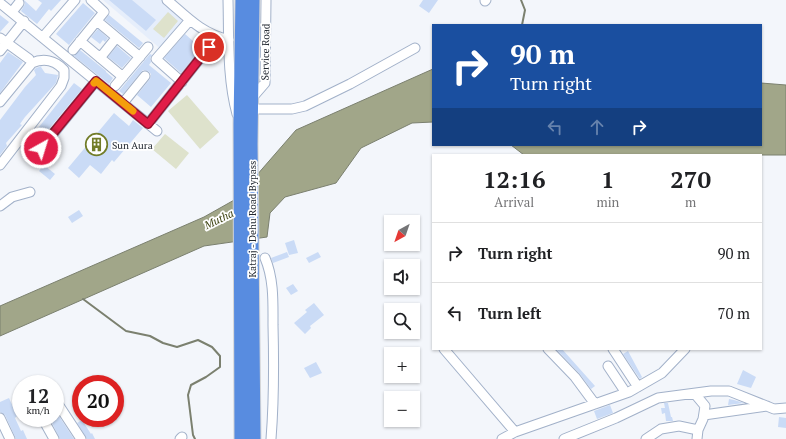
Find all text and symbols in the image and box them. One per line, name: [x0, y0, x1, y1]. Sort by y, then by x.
street label: Service Road: [259, 23, 273, 80]
pin: [192, 30, 226, 64]
text: 90 m: [510, 35, 575, 72]
icon: arrive: [198, 36, 220, 58]
icon: right: [444, 40, 496, 92]
text: Turn right: [510, 71, 592, 95]
icon: left: [544, 116, 566, 138]
icon: ahead: [586, 116, 608, 138]
icon: right: [628, 116, 650, 138]
position arrow: [20, 127, 62, 169]
building icon: Sun Aura: [83, 132, 109, 158]
place label: Sun Aura: [112, 139, 153, 152]
street label: Katraj - Dehu Road Bypass: [246, 161, 259, 277]
text: 12:16: [483, 163, 545, 195]
text: 1: [601, 163, 615, 195]
text: 270: [670, 163, 711, 195]
text: Arrival: [494, 193, 534, 211]
text: min: [596, 193, 619, 211]
text: m: [685, 193, 696, 211]
water label: Mutha: [201, 206, 236, 233]
north arrow: [384, 215, 420, 251]
map controls: [384, 215, 420, 427]
icon: right: [444, 242, 466, 264]
text: Turn right: [478, 243, 553, 263]
text: 90 m: [717, 243, 750, 263]
button: sound: [384, 259, 420, 295]
icon: left: [444, 302, 466, 324]
button: search: [384, 303, 420, 339]
text: Turn left: [478, 303, 542, 323]
text: 70 m: [717, 303, 750, 323]
button: +: [384, 347, 420, 383]
speed limit sign: 20: [72, 375, 124, 427]
text: 12: [27, 382, 49, 409]
button: −: [384, 391, 420, 427]
text: km/h: [26, 404, 50, 417]

